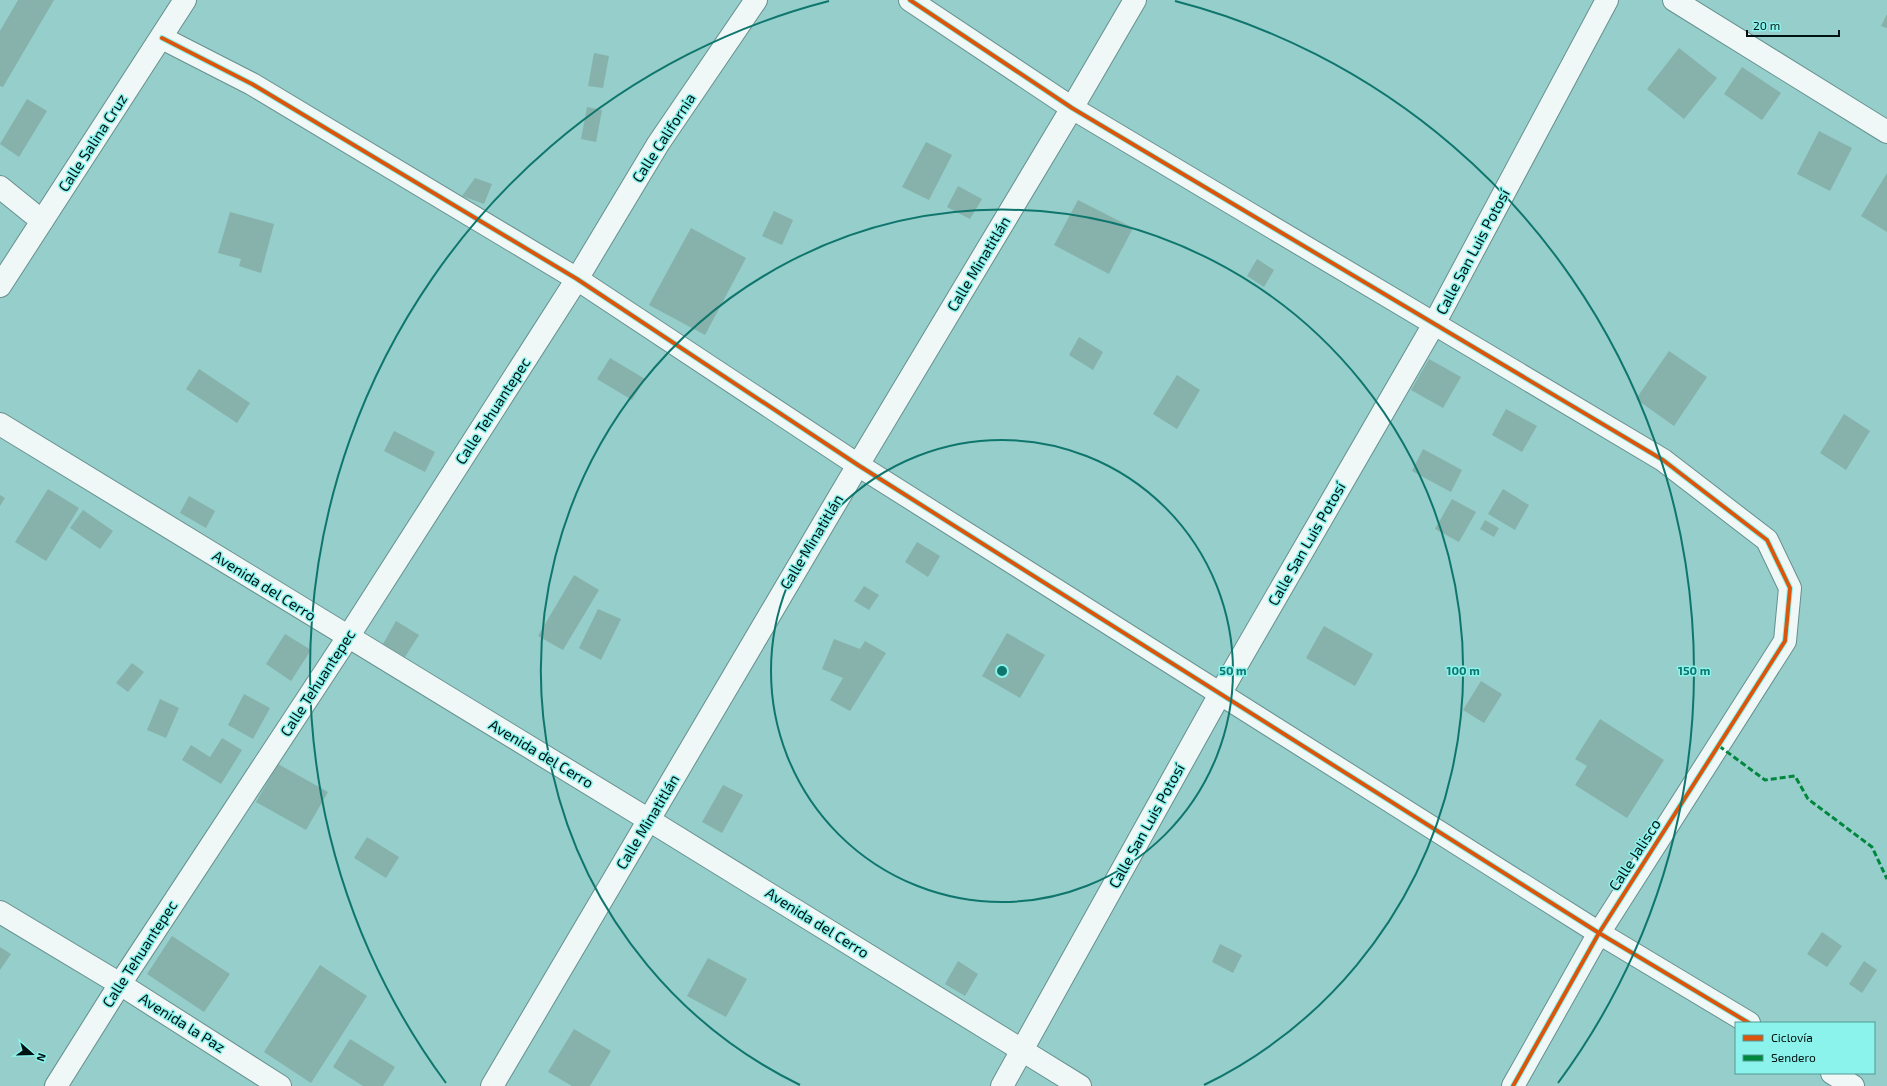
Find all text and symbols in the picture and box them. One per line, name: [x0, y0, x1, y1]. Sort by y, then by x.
scale bar: [1747, 12, 1839, 38]
text: 20 m: [1753, 18, 1780, 32]
street label: Calle California: [628, 89, 699, 185]
street label: Calle Salina Cruz: [54, 90, 130, 195]
street label: Calle San Luis Potosí: [1431, 185, 1513, 317]
street label: Calle Minatitlán: [943, 213, 1014, 314]
street label: Calle Tehuantepec: [451, 354, 533, 467]
street label: Calle San Luis Potosí: [1263, 477, 1349, 608]
street label: Calle Minatitlán: [776, 491, 847, 592]
street label: Avenida del Cerro: [209, 546, 320, 624]
street label: Calle Tehuantepec: [276, 626, 358, 739]
text: 50 m: [1219, 663, 1247, 677]
text: 100 m: [1446, 663, 1480, 677]
text: 150 m: [1678, 663, 1710, 677]
centre of rings: [995, 664, 1009, 678]
street label: Avenida del Cerro: [486, 715, 597, 791]
street label: Calle San Luis Potosí: [1104, 759, 1188, 891]
street label: Calle Minatitlán: [612, 771, 683, 872]
street label: Calle Jalisco: [1604, 815, 1664, 894]
street label: Avenida del Cerro: [762, 883, 873, 961]
street label: Calle Tehuantepec: [98, 897, 180, 1010]
street label: Avenida la Paz: [136, 988, 229, 1056]
legend: [1735, 1022, 1875, 1074]
text: Ciclovía: [1771, 1030, 1813, 1044]
north arrow: [12, 1034, 52, 1074]
text: Sendero: [1771, 1050, 1816, 1064]
text: N: [34, 1052, 49, 1064]

